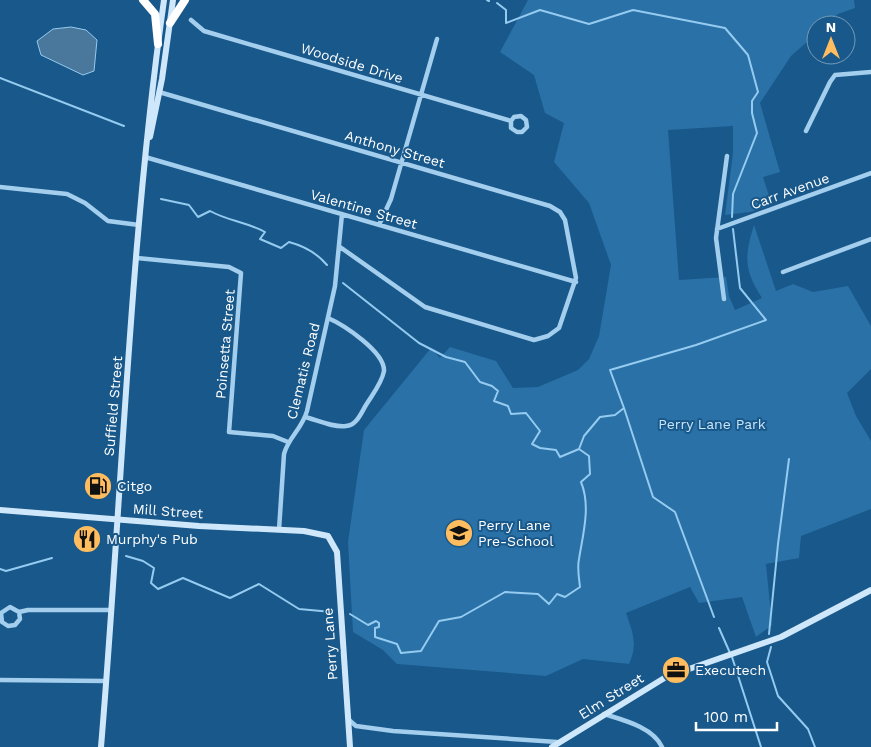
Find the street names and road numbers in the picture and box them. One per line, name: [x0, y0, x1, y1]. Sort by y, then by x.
street label: Woodside Drive: [299, 40, 405, 86]
street label: Anthony Street: [343, 127, 447, 171]
street label: Carr Avenue: [749, 169, 831, 213]
street label: Valentine Street: [309, 186, 419, 232]
street label: Poinsetta Street: [212, 288, 238, 399]
street label: Clematis Road: [283, 321, 323, 421]
street label: Suffield Street: [101, 355, 125, 457]
street label: Mill Street: [132, 501, 204, 521]
street label: Perry Lane: [319, 607, 341, 681]
street label: Elm Street: [576, 670, 647, 722]

